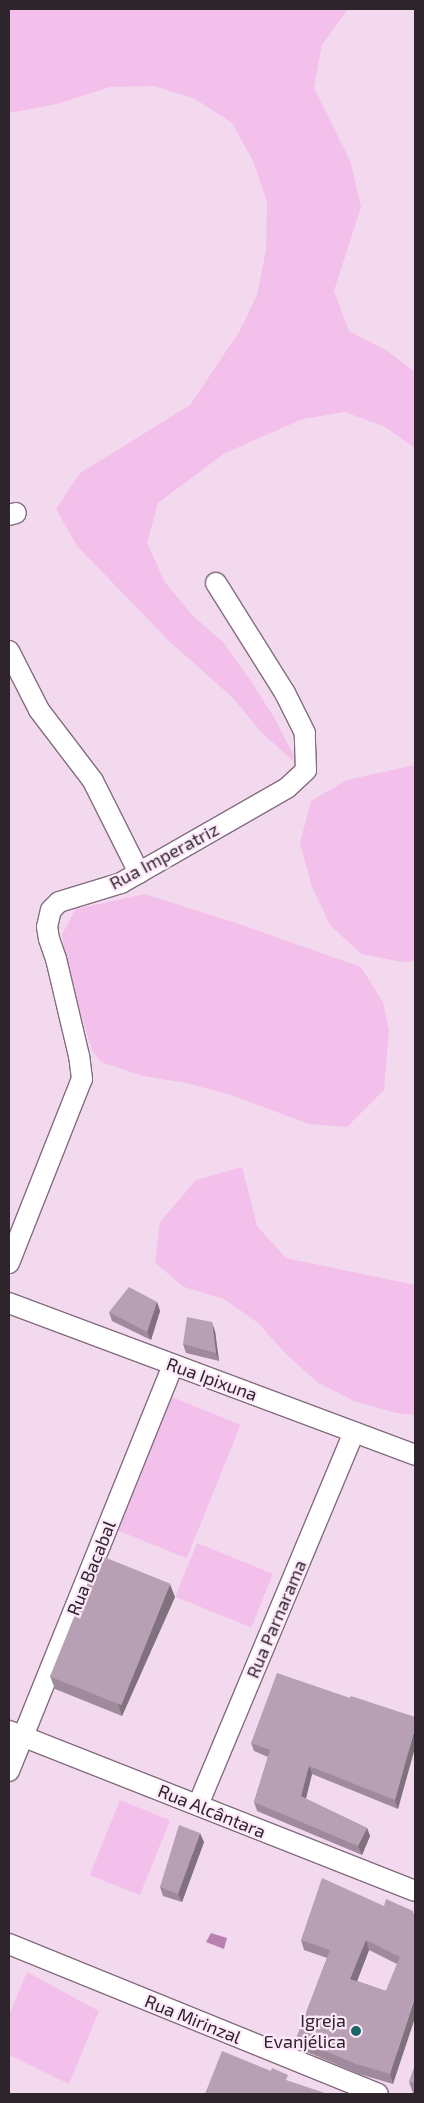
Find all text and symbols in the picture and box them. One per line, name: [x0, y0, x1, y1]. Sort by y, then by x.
street label: Rua Imperatriz: [106, 818, 222, 894]
street label: Rua Ipixuna: [164, 1353, 260, 1405]
street label: Rua Bacabal: [62, 1517, 120, 1619]
street label: Rua Parnarama: [241, 1557, 311, 1681]
street label: Rua Alcântara: [155, 1779, 269, 1843]
street label: Rua Mirinzal: [142, 1990, 244, 2048]
place label: Igreja Evanjélica: [263, 2010, 346, 2052]
marker: Igreja Evanjélica: [350, 2025, 362, 2037]

